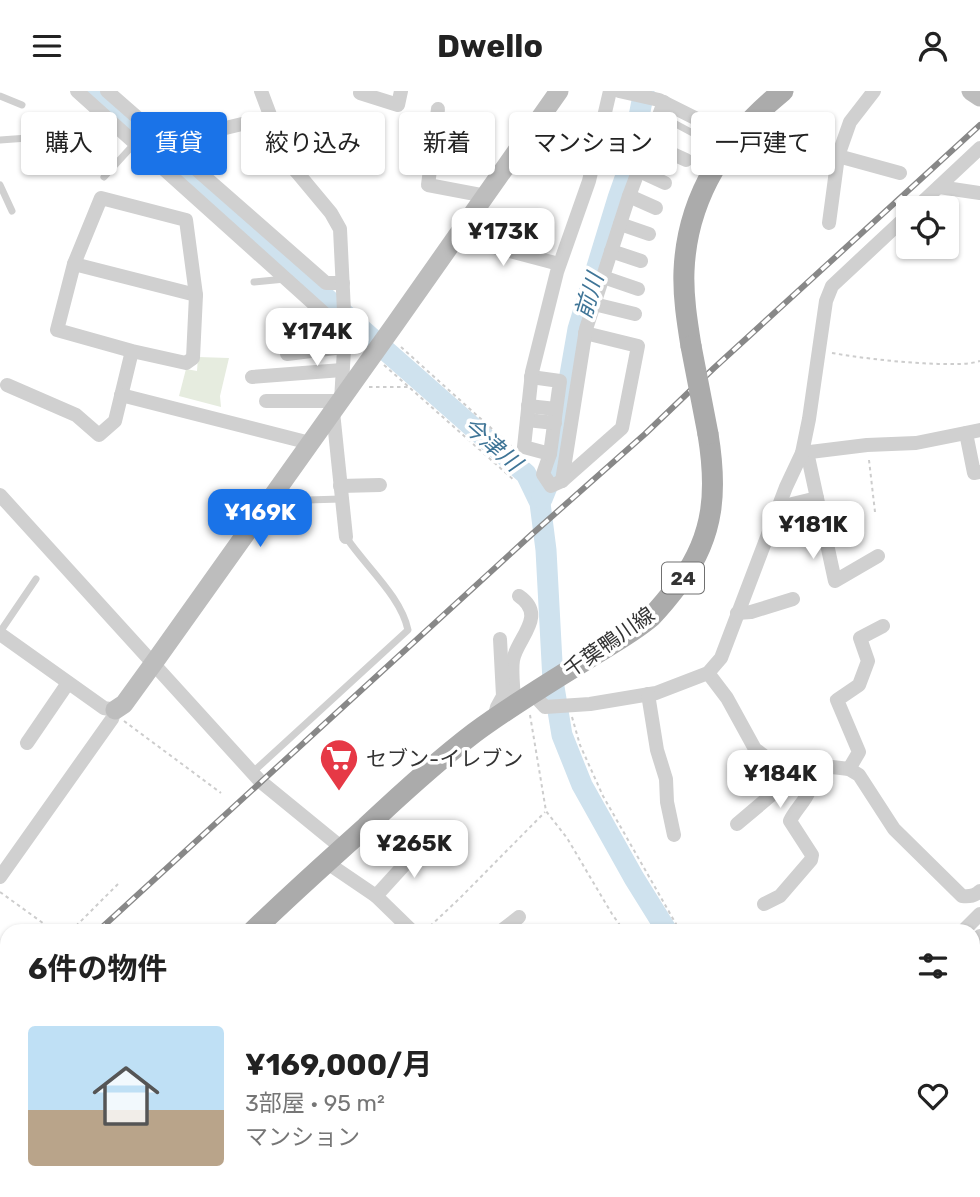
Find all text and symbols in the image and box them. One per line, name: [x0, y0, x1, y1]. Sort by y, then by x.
icon: menu: [28, 27, 66, 65]
text: Dwello: [437, 27, 543, 65]
icon: person: [914, 27, 952, 65]
chip: 購入: [21, 112, 117, 175]
chip: 賃貸: [131, 112, 227, 175]
chip: 絞り込み: [241, 112, 385, 175]
chip: 新着: [399, 112, 495, 175]
chip: マンション: [509, 112, 677, 175]
chip: 一戸建て: [691, 112, 835, 175]
map controls: [896, 196, 959, 259]
button: locate: [896, 196, 959, 259]
pin: ¥173K: [454, 209, 552, 268]
text: ¥173K: [468, 217, 538, 245]
water label: 前川: [569, 267, 610, 322]
pin: ¥174K: [268, 309, 366, 368]
text: ¥174K: [282, 317, 352, 345]
water label: 今津川: [457, 411, 529, 479]
pin: ¥169K: [211, 489, 309, 549]
text: ¥169K: [224, 498, 296, 526]
pin: ¥181K: [764, 501, 862, 561]
text: ¥181K: [778, 510, 848, 538]
road number: 24: [662, 563, 704, 593]
street label: 千葉鴨川線: [559, 602, 659, 682]
supermarket icon: セブン-イレブン: [318, 737, 360, 792]
place label: セブン-イレブン: [366, 746, 523, 771]
pin: ¥184K: [731, 751, 829, 810]
text: ¥184K: [743, 759, 817, 787]
pin: ¥265K: [365, 821, 463, 880]
text: ¥265K: [376, 829, 452, 857]
icon: filters: [914, 947, 952, 985]
text: 6件の物件: [28, 951, 168, 987]
text: ¥169,000/月: [245, 1047, 432, 1083]
icon: home: [84, 1054, 168, 1138]
icon: heart: [914, 1077, 952, 1115]
text: 3部屋 · 95 m²: [245, 1089, 385, 1117]
text: マンション: [245, 1123, 360, 1151]

